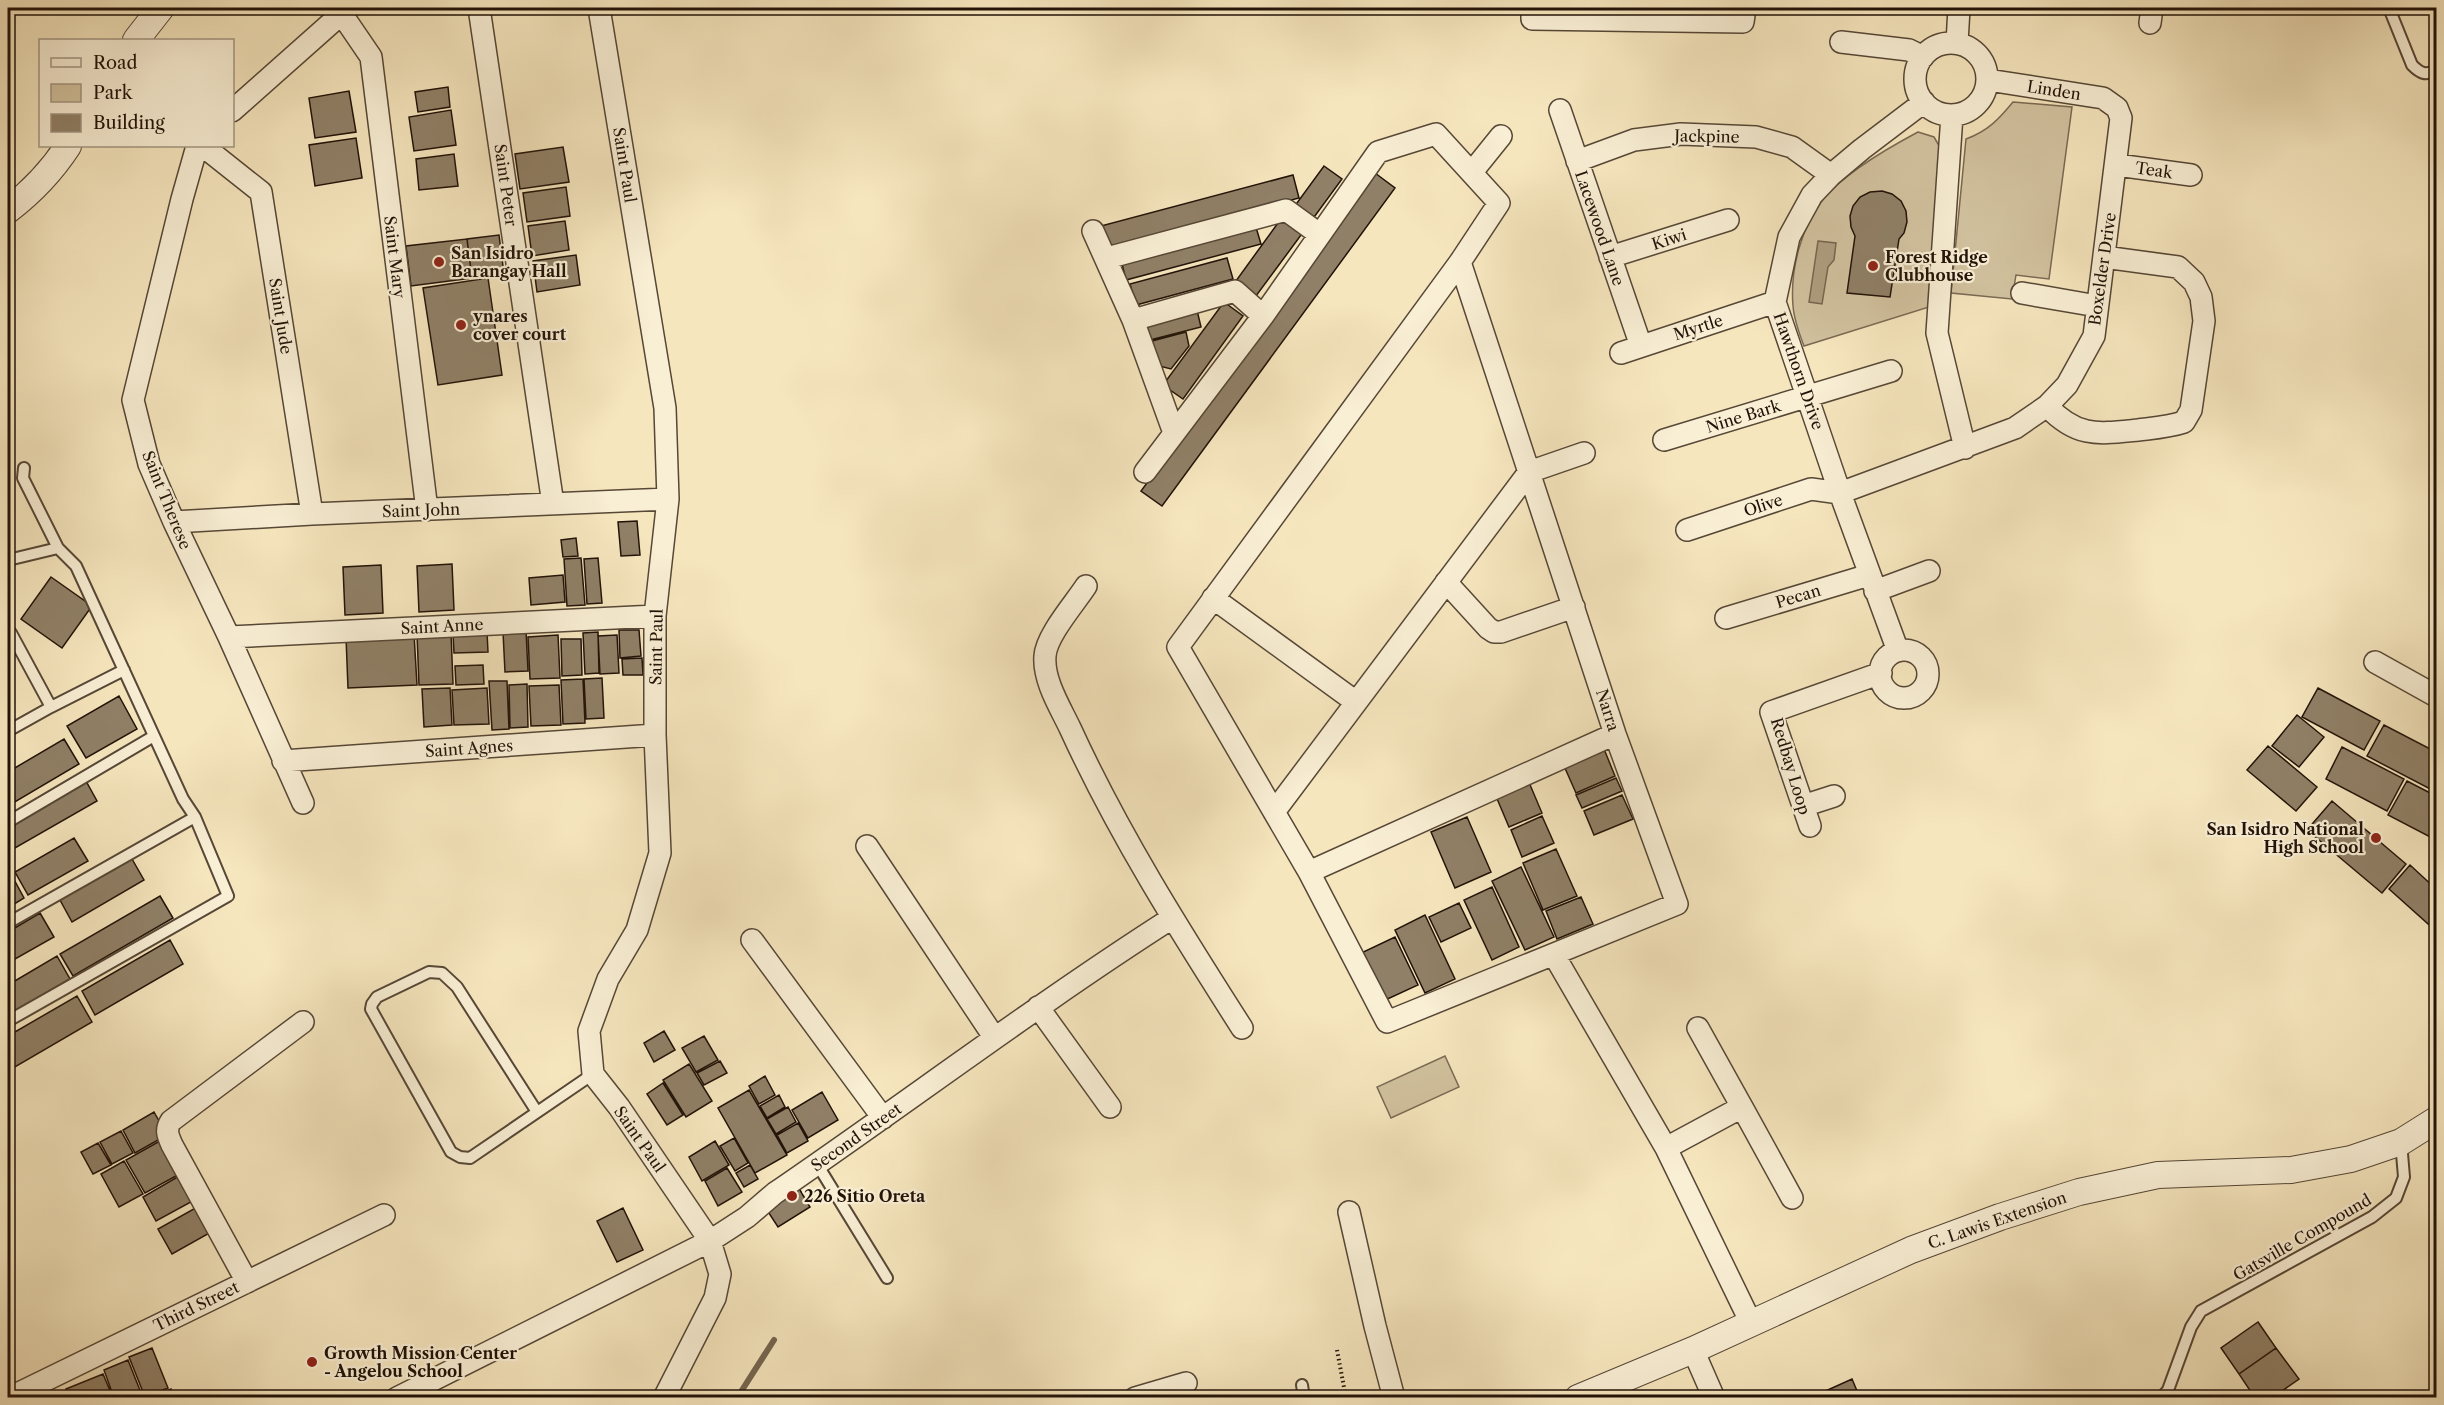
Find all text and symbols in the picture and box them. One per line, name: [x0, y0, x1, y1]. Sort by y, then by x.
legend: [39, 39, 234, 147]
text: Road: [93, 52, 138, 74]
street label: Linden: [2026, 76, 2082, 104]
text: Park: [93, 82, 134, 104]
text: Building: [93, 112, 165, 134]
street label: Jackpine: [1671, 125, 1740, 147]
street label: Saint Paul: [609, 126, 641, 204]
street label: Saint Peter: [490, 142, 522, 228]
street label: Teak: [2134, 158, 2174, 183]
street label: Lacewood Lane: [1571, 168, 1629, 288]
street label: Boxelder Drive: [2084, 211, 2120, 327]
street label: Saint Mary: [380, 215, 410, 300]
street label: Kiwi: [1649, 224, 1689, 254]
place label: San Isidro Barangay Hall: [451, 243, 567, 281]
place label: Forest Ridge Clubhouse: [1885, 247, 1988, 285]
marker: San Isidro Barangay Hall: [432, 255, 446, 269]
marker: Forest Ridge Clubhouse: [1866, 259, 1880, 273]
street label: Saint Jude: [265, 276, 297, 356]
place label: ynares cover court: [472, 306, 567, 344]
street label: Myrtle: [1671, 310, 1725, 344]
street label: Hawthorn Drive: [1770, 310, 1828, 432]
marker: ynares cover court: [454, 318, 468, 332]
street label: Nine Bark: [1703, 395, 1783, 437]
street label: Saint Therese: [138, 448, 196, 552]
street label: Olive: [1741, 489, 1785, 521]
street label: Saint John: [382, 499, 460, 521]
street label: Pecan: [1773, 580, 1823, 612]
street label: Saint Paul: [645, 609, 667, 685]
street label: Saint Anne: [400, 614, 484, 638]
street label: Narra: [1592, 686, 1624, 734]
street label: Redbay Loop: [1767, 715, 1815, 817]
street label: Saint Agnes: [424, 735, 514, 761]
place label: San Isidro National High School: [2206, 819, 2364, 857]
marker: San Isidro National High School: [2369, 831, 2383, 845]
street label: Second Street: [807, 1098, 905, 1176]
street label: Saint Paul: [610, 1102, 670, 1176]
place label: 226 Sitio Oreta: [804, 1186, 926, 1206]
street label: C. Lawis Extension: [1925, 1187, 2069, 1253]
marker: 226 Sitio Oreta: [785, 1189, 799, 1203]
street label: Gatsville Compound: [2229, 1189, 2375, 1285]
street label: Third Street: [150, 1277, 242, 1335]
place label: Growth Mission Center - Angelou School: [324, 1343, 517, 1381]
marker: Growth Mission Center - Angelou School: [305, 1355, 319, 1369]

